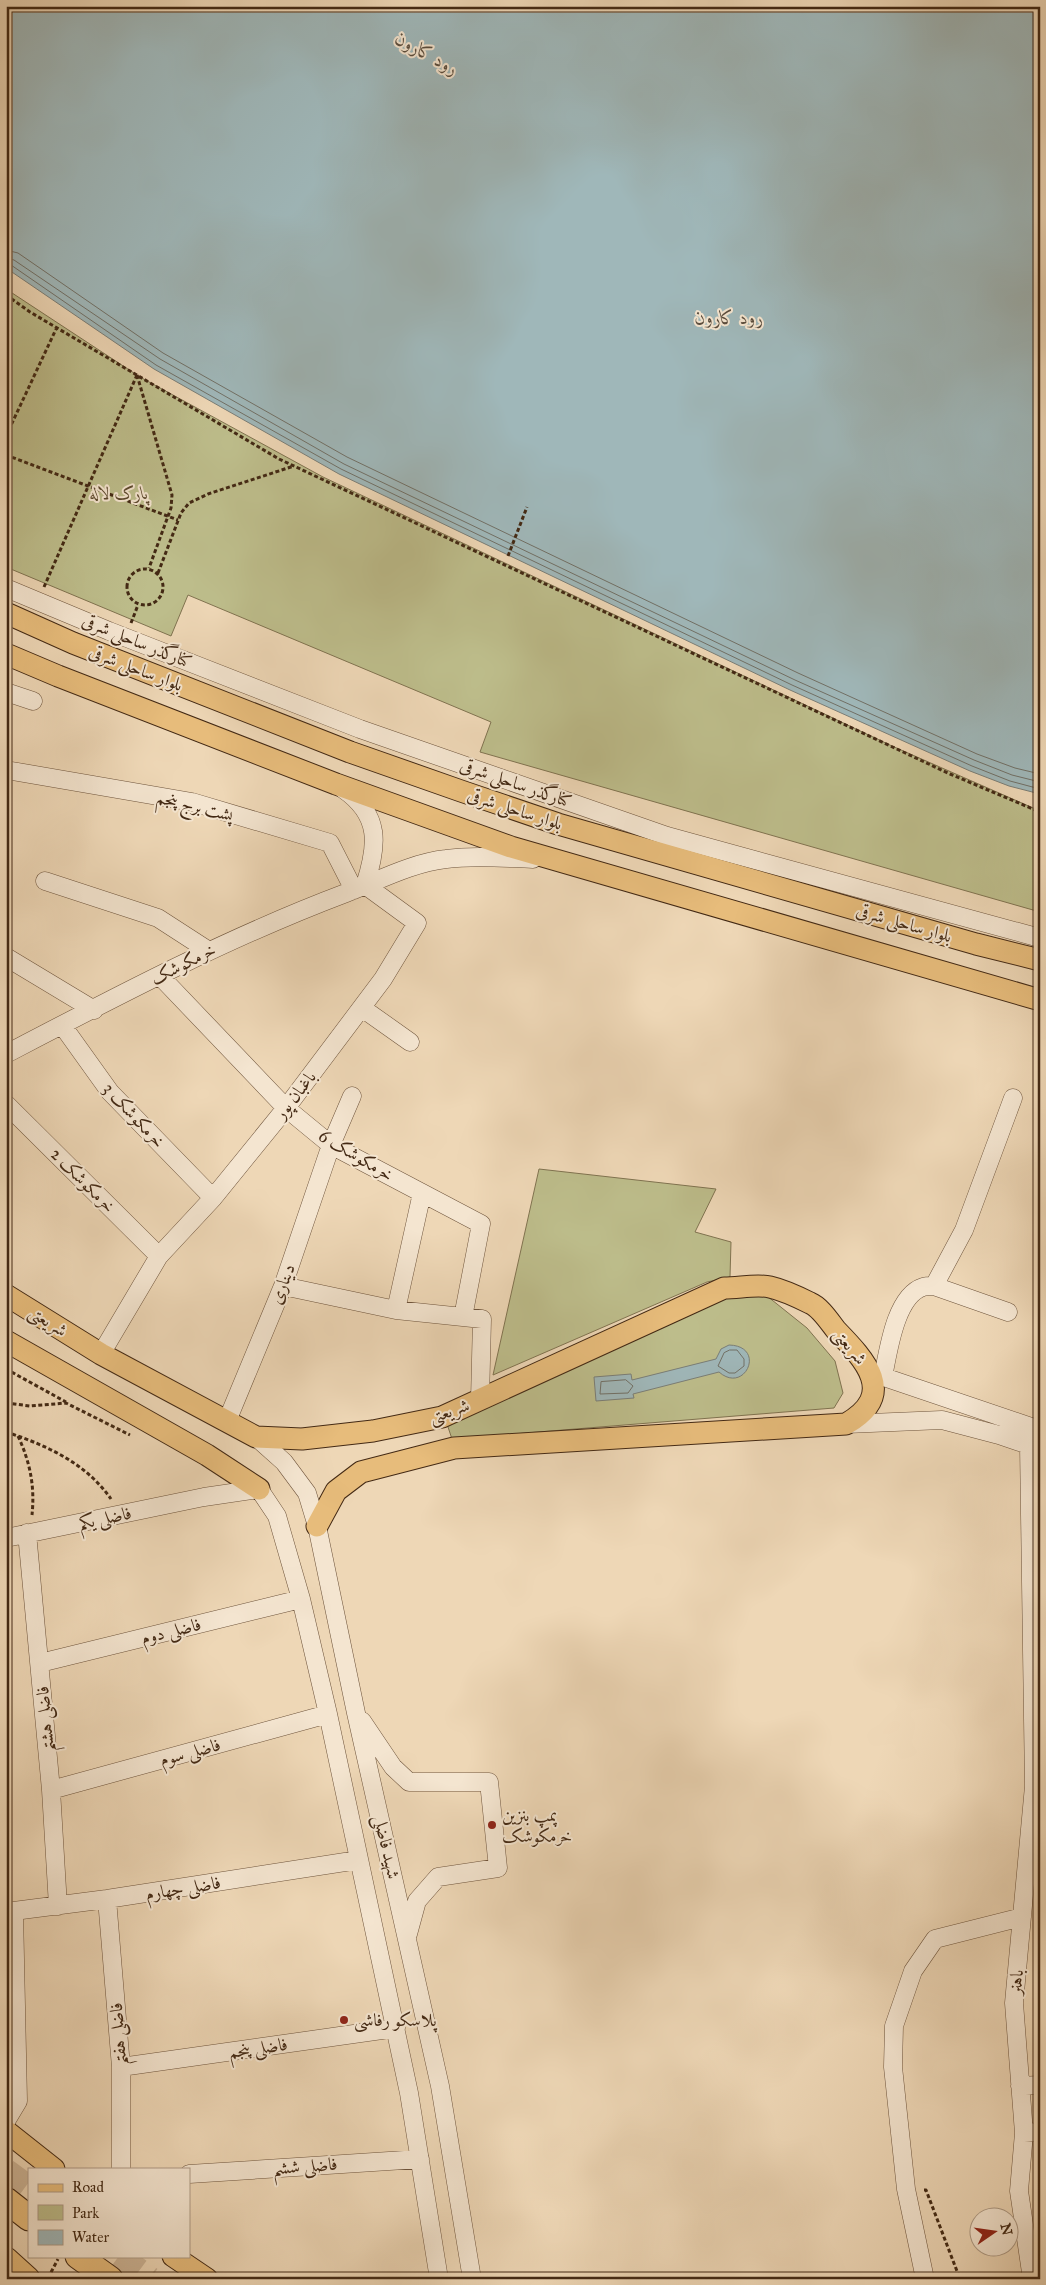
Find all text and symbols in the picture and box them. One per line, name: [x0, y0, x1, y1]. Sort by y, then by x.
water label: رود کارون: [391, 26, 463, 80]
water label: رود کارون: [695, 306, 763, 329]
park label: پارک لاله: [89, 482, 150, 506]
street label: کنارگذر ساحلی شرقی: [78, 607, 196, 675]
street label: بلوار ساحلی شرقی: [85, 640, 186, 698]
street label: کنارگذر ساحلی شرقی: [457, 752, 575, 814]
street label: بلوار ساحلی شرقی: [464, 783, 565, 837]
street label: پشت برج پنجم: [153, 786, 237, 832]
street label: بلوار ساحلی شرقی: [853, 899, 955, 949]
street label: خرمکوشک: [147, 938, 219, 990]
street label: باغبان پور: [268, 1066, 322, 1127]
street label: خرمکوشک 3: [98, 1078, 170, 1152]
street label: خرمکوشک 6: [315, 1124, 397, 1186]
street label: خرمکوشک 2: [46, 1143, 120, 1217]
street label: دیناری: [264, 1261, 301, 1308]
street label: شریعتی: [24, 1301, 71, 1343]
street label: شریعتی: [827, 1323, 872, 1370]
street label: شریعتی: [426, 1394, 473, 1430]
street label: فاضلی یکم: [76, 1502, 135, 1540]
street label: فاضلی دوم: [139, 1613, 205, 1654]
street label: فاضلی هشتم: [31, 1684, 66, 1753]
street label: فاضلی سوم: [157, 1733, 224, 1776]
place label: پمپ بنزین خرمکوشک: [502, 1804, 572, 1847]
street label: شهید فاضلی: [367, 1813, 405, 1882]
marker: پمپ بنزین خرمکوشک: [486, 1819, 498, 1831]
street label: فاضلی چهارم: [144, 1871, 223, 1910]
street label: باهنر: [1004, 1968, 1028, 1998]
street label: فاضلی هفتم: [105, 2001, 138, 2066]
place label: پلاسکو رفاشی: [354, 2009, 438, 2033]
marker: پلاسکو رفاشی: [338, 2014, 350, 2026]
street label: فاضلی پنجم: [227, 2033, 290, 2069]
street label: فاضلی ششم: [272, 2153, 339, 2186]
legend: [28, 2168, 190, 2258]
text: Road: [72, 2178, 104, 2196]
text: Park: [72, 2204, 99, 2222]
north arrow: [968, 2208, 1018, 2258]
text: N: [997, 2221, 1016, 2237]
text: Water: [72, 2228, 109, 2246]

